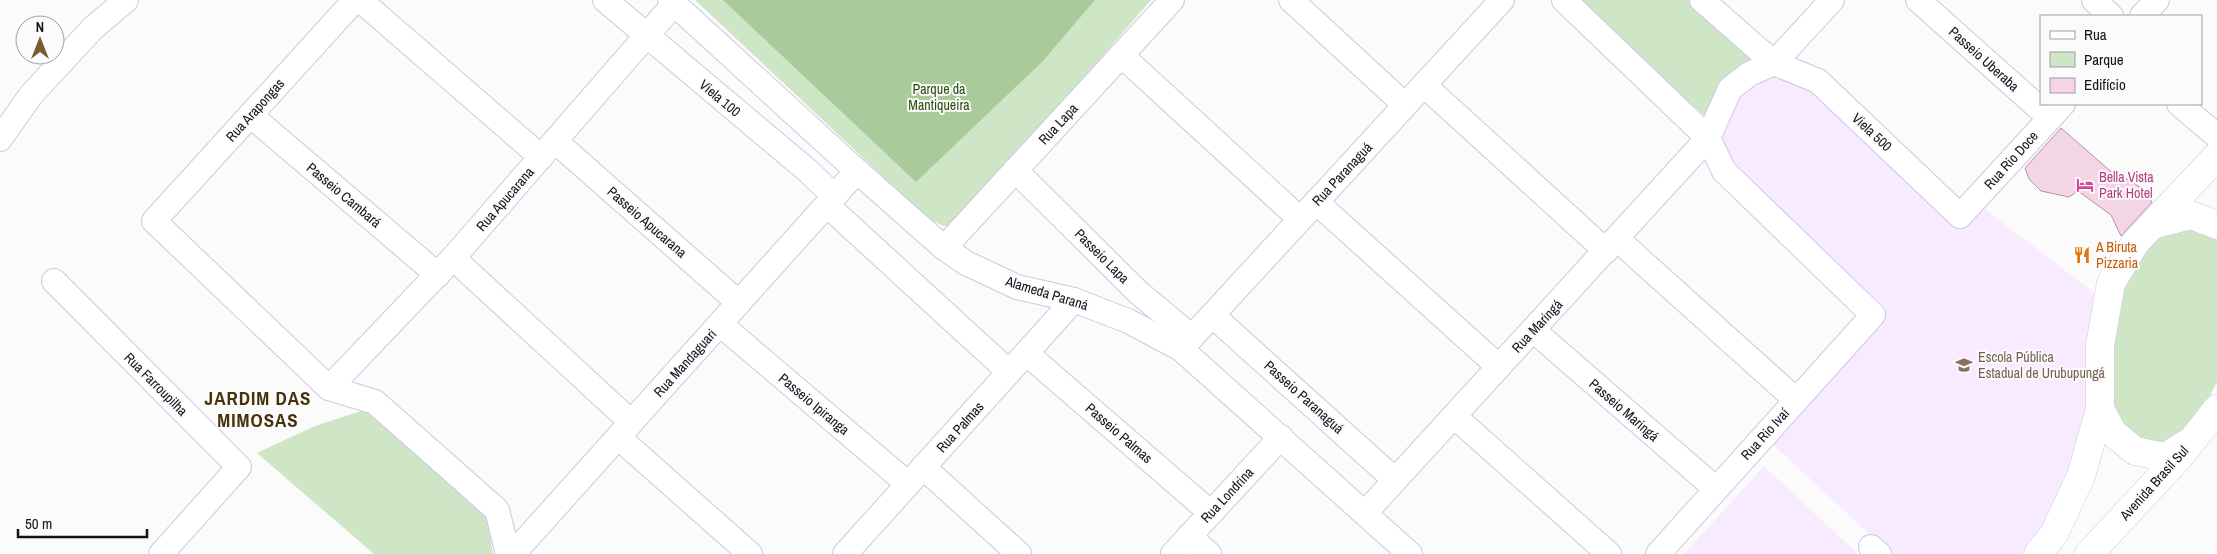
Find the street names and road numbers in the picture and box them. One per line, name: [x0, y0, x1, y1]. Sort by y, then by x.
street label: Passeio Uberaba: [1945, 23, 2023, 96]
street label: Rua Arapongas: [222, 74, 288, 145]
street label: Viela 100: [696, 76, 744, 120]
street label: Rua Lapa: [1034, 99, 1082, 148]
street label: Viela 500: [1848, 109, 1896, 155]
street label: Rua Rio Doce: [1980, 127, 2042, 193]
street label: Rua Paranaguá: [1308, 138, 1376, 210]
street label: Passeio Cambará: [303, 159, 385, 232]
street label: Rua Apucarana: [472, 163, 538, 235]
street label: Passeio Apucarana: [604, 183, 691, 262]
street label: Passeio Lapa: [1071, 225, 1134, 288]
street label: Alameda Paraná: [1003, 272, 1091, 314]
street label: Rua Maringá: [1508, 295, 1567, 356]
street label: Rua Mandaguari: [650, 325, 720, 401]
street label: Rua Farroupilha: [121, 349, 192, 420]
street label: Passeio Paranaguá: [1261, 357, 1348, 438]
street label: Passeio Ipiranga: [775, 369, 853, 439]
street label: Passeio Maringá: [1585, 375, 1663, 446]
street label: Rua Palmas: [932, 398, 988, 456]
street label: Passeio Palmas: [1082, 399, 1156, 467]
street label: Rua Rio Ivaí: [1737, 404, 1794, 464]
street label: Avenida Brasil Sul: [2115, 442, 2192, 525]
street label: Rua Londrina: [1197, 463, 1258, 527]

